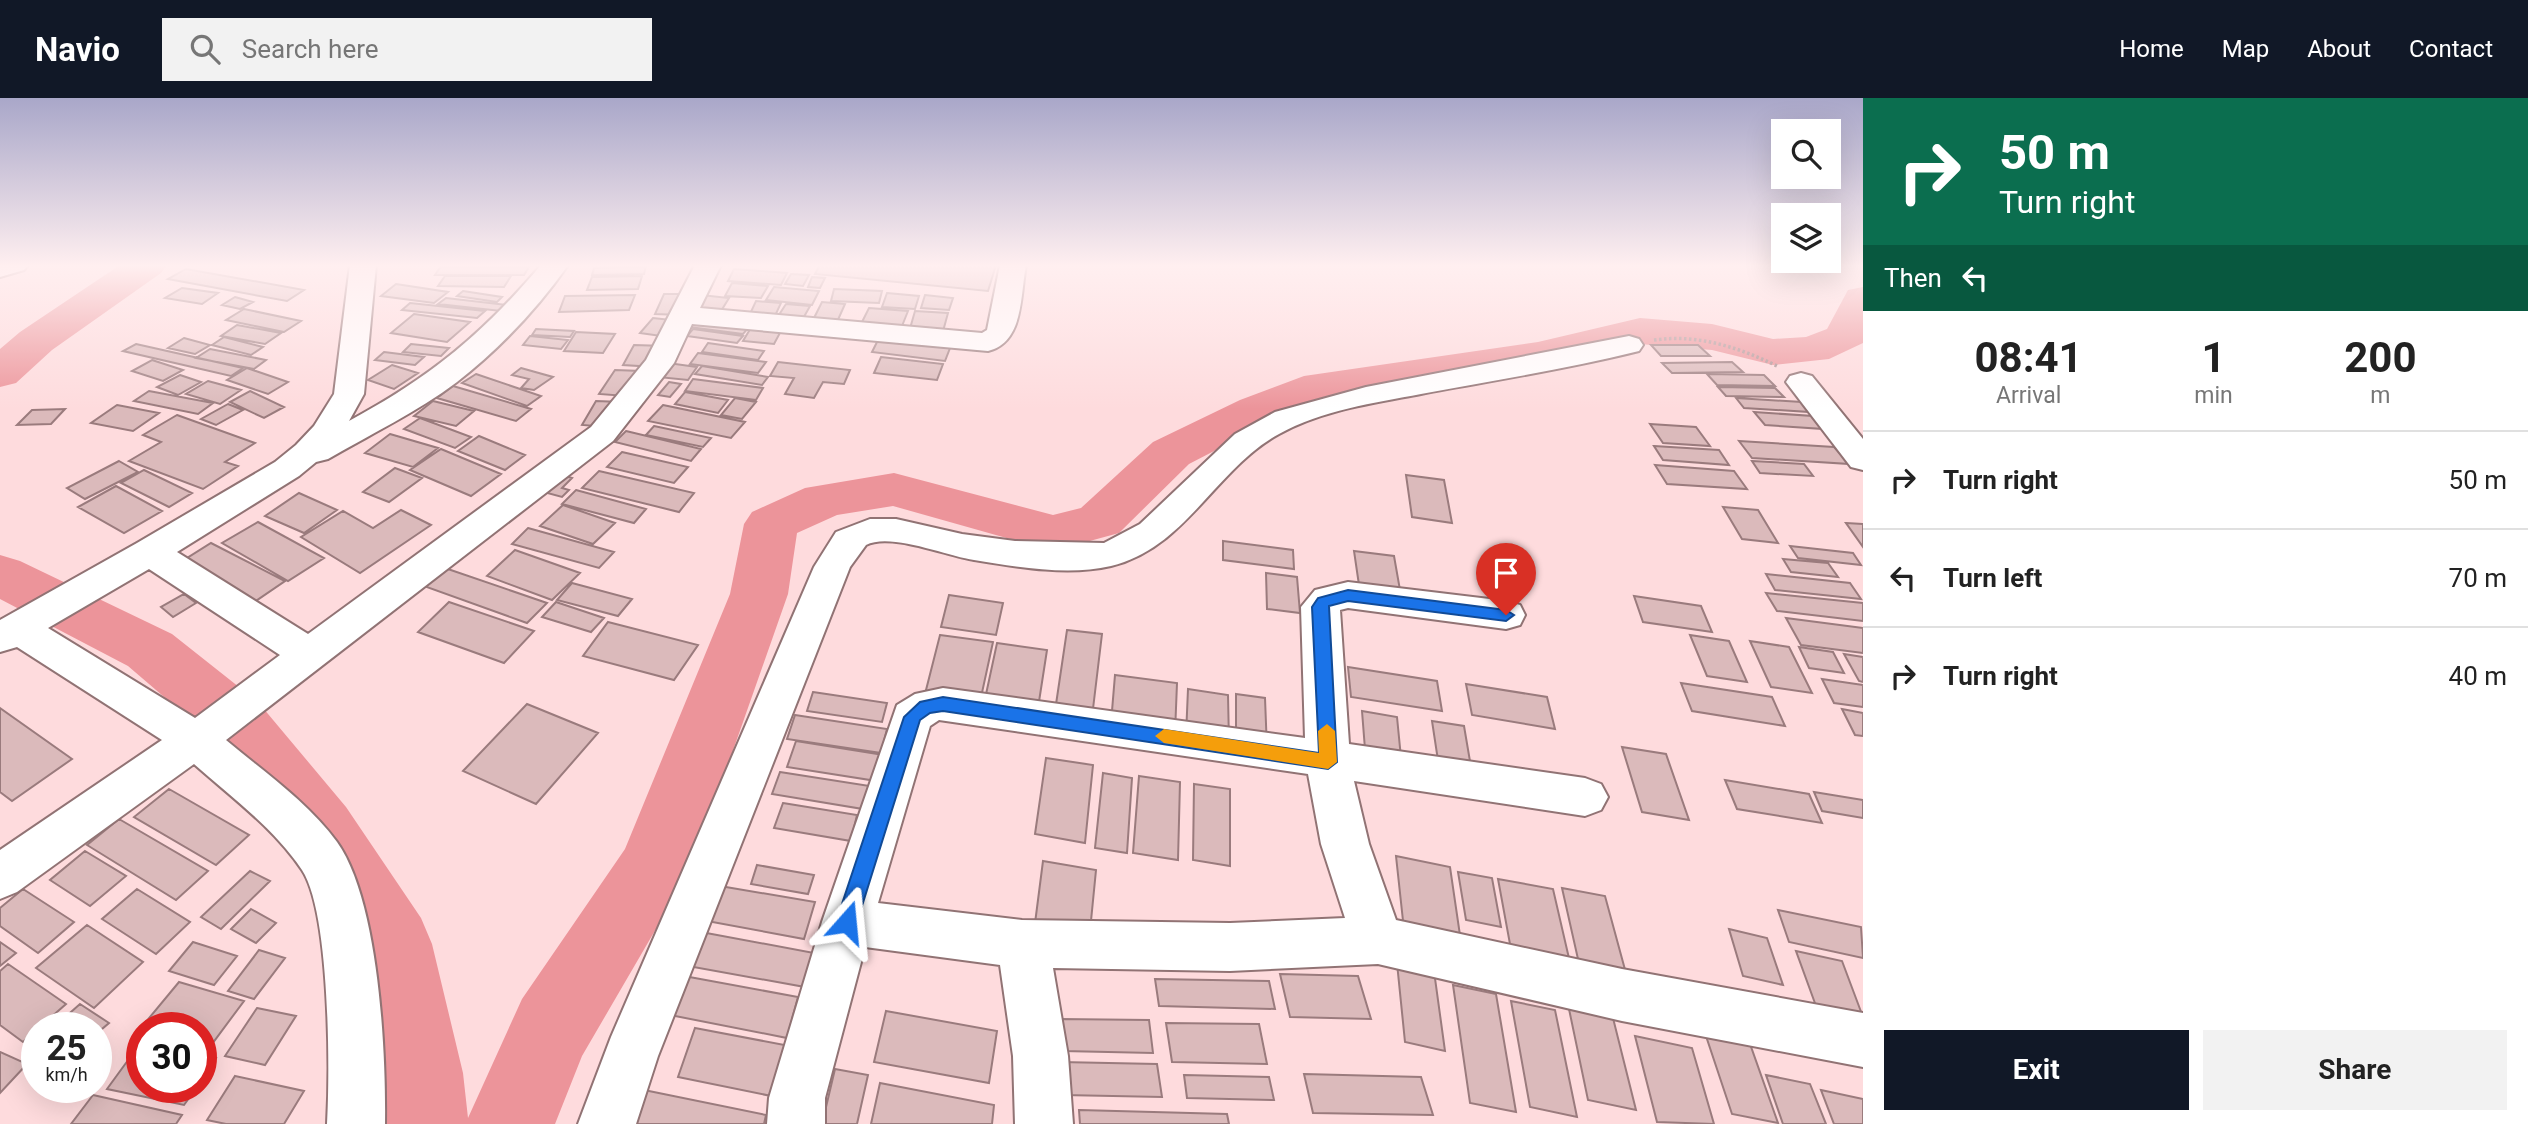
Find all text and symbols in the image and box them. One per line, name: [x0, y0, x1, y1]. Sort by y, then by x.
search box: [162, 18, 652, 81]
text: Navio: [35, 30, 120, 69]
icon: search: [186, 30, 224, 68]
text: Search here: [242, 34, 379, 64]
text: Home: [2119, 35, 2184, 63]
text: Map: [2222, 35, 2269, 63]
text: About: [2307, 35, 2371, 63]
text: Contact: [2409, 35, 2493, 63]
map controls: [1771, 119, 1841, 273]
button: search: [1771, 119, 1841, 189]
text: 50 m: [1999, 124, 2110, 181]
icon: right: [1884, 126, 1975, 217]
text: Turn right: [1999, 183, 2135, 221]
button: layers: [1771, 203, 1841, 273]
icon: left: [1956, 259, 1994, 297]
text: Then: [1884, 263, 1942, 293]
text: 08:41: [1975, 333, 2083, 382]
text: 1: [2201, 333, 2226, 382]
text: 200: [2344, 333, 2417, 382]
text: Arrival: [1996, 382, 2061, 409]
text: min: [2194, 382, 2233, 409]
text: m: [2370, 382, 2390, 409]
icon: right: [1884, 461, 1922, 499]
text: Turn right: [1943, 465, 2058, 495]
text: 50 m: [2449, 465, 2507, 495]
pin: [1476, 543, 1536, 615]
icon: arrive: [1487, 554, 1525, 592]
icon: left: [1884, 559, 1922, 597]
text: Turn left: [1943, 563, 2042, 593]
text: 70 m: [2449, 563, 2507, 593]
icon: right: [1884, 657, 1922, 695]
text: Turn right: [1943, 661, 2058, 691]
text: 40 m: [2449, 661, 2507, 691]
position arrow: [810, 885, 884, 959]
speed limit sign: 30: [126, 1012, 217, 1103]
text: 25: [46, 1028, 87, 1069]
button: Exit: [1884, 1030, 2189, 1110]
button: Share: [2203, 1030, 2507, 1110]
text: km/h: [45, 1064, 88, 1085]

